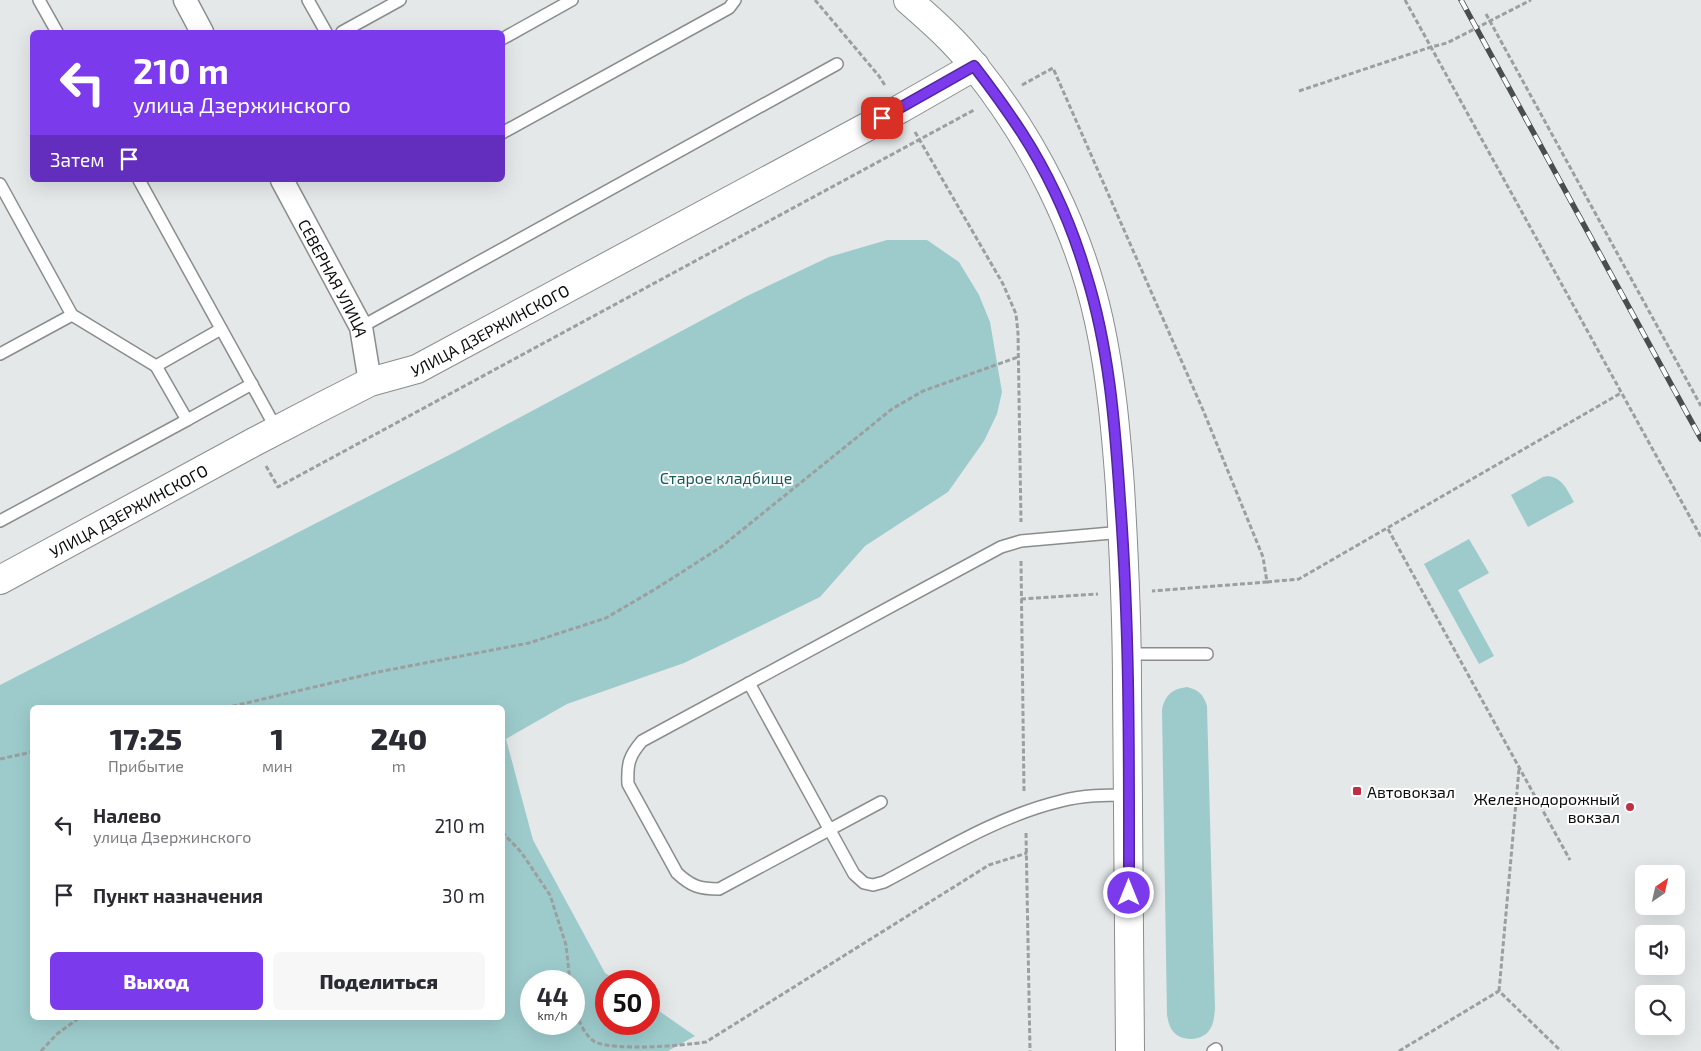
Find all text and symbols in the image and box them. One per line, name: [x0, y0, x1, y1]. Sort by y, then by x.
text: 210 m: [133, 49, 229, 91]
icon: left: [50, 50, 115, 115]
text: улица Дзержинского: [133, 91, 351, 117]
pin: [861, 97, 903, 139]
icon: arrive: [868, 104, 896, 132]
icon: arrive: [115, 145, 143, 173]
text: Затем: [50, 148, 105, 171]
street label: СЕВЕРНАЯ УЛИЦА: [295, 215, 372, 338]
street label: УЛИЦА ДЗЕРЖИНСКОГО: [409, 280, 572, 380]
street label: УЛИЦА ДЗЕРЖИНСКОГО: [46, 460, 211, 561]
park label: Старое кладбище: [660, 468, 792, 487]
text: 17:25: [110, 720, 182, 756]
text: 1: [270, 720, 284, 756]
text: 240: [370, 720, 427, 756]
text: Прибытие: [108, 756, 184, 775]
text: мин: [262, 756, 293, 775]
text: m: [392, 756, 406, 775]
place label: Автовокзал: [1367, 782, 1455, 801]
marker: Автовокзал: [1351, 785, 1363, 797]
place label: Железнодорожный вокзал: [1473, 789, 1620, 826]
marker: Железнодорожный вокзал: [1624, 801, 1636, 813]
text: Налево: [93, 804, 161, 827]
icon: left: [50, 811, 78, 839]
text: 210 m: [434, 814, 485, 837]
text: улица Дзержинского: [93, 827, 251, 846]
north arrow: [1635, 865, 1685, 915]
map controls: [1635, 865, 1685, 1035]
position arrow: [1102, 866, 1154, 918]
icon: arrive: [50, 881, 78, 909]
text: Пункт назначения: [93, 884, 263, 907]
text: 30 m: [442, 884, 485, 907]
button: sound: [1635, 925, 1685, 975]
button: Выход: [50, 952, 263, 1010]
button: Поделиться: [273, 952, 485, 1010]
speed limit sign: 50: [595, 970, 660, 1035]
text: 44: [537, 981, 568, 1011]
button: search: [1635, 985, 1685, 1035]
text: km/h: [538, 1008, 567, 1022]

